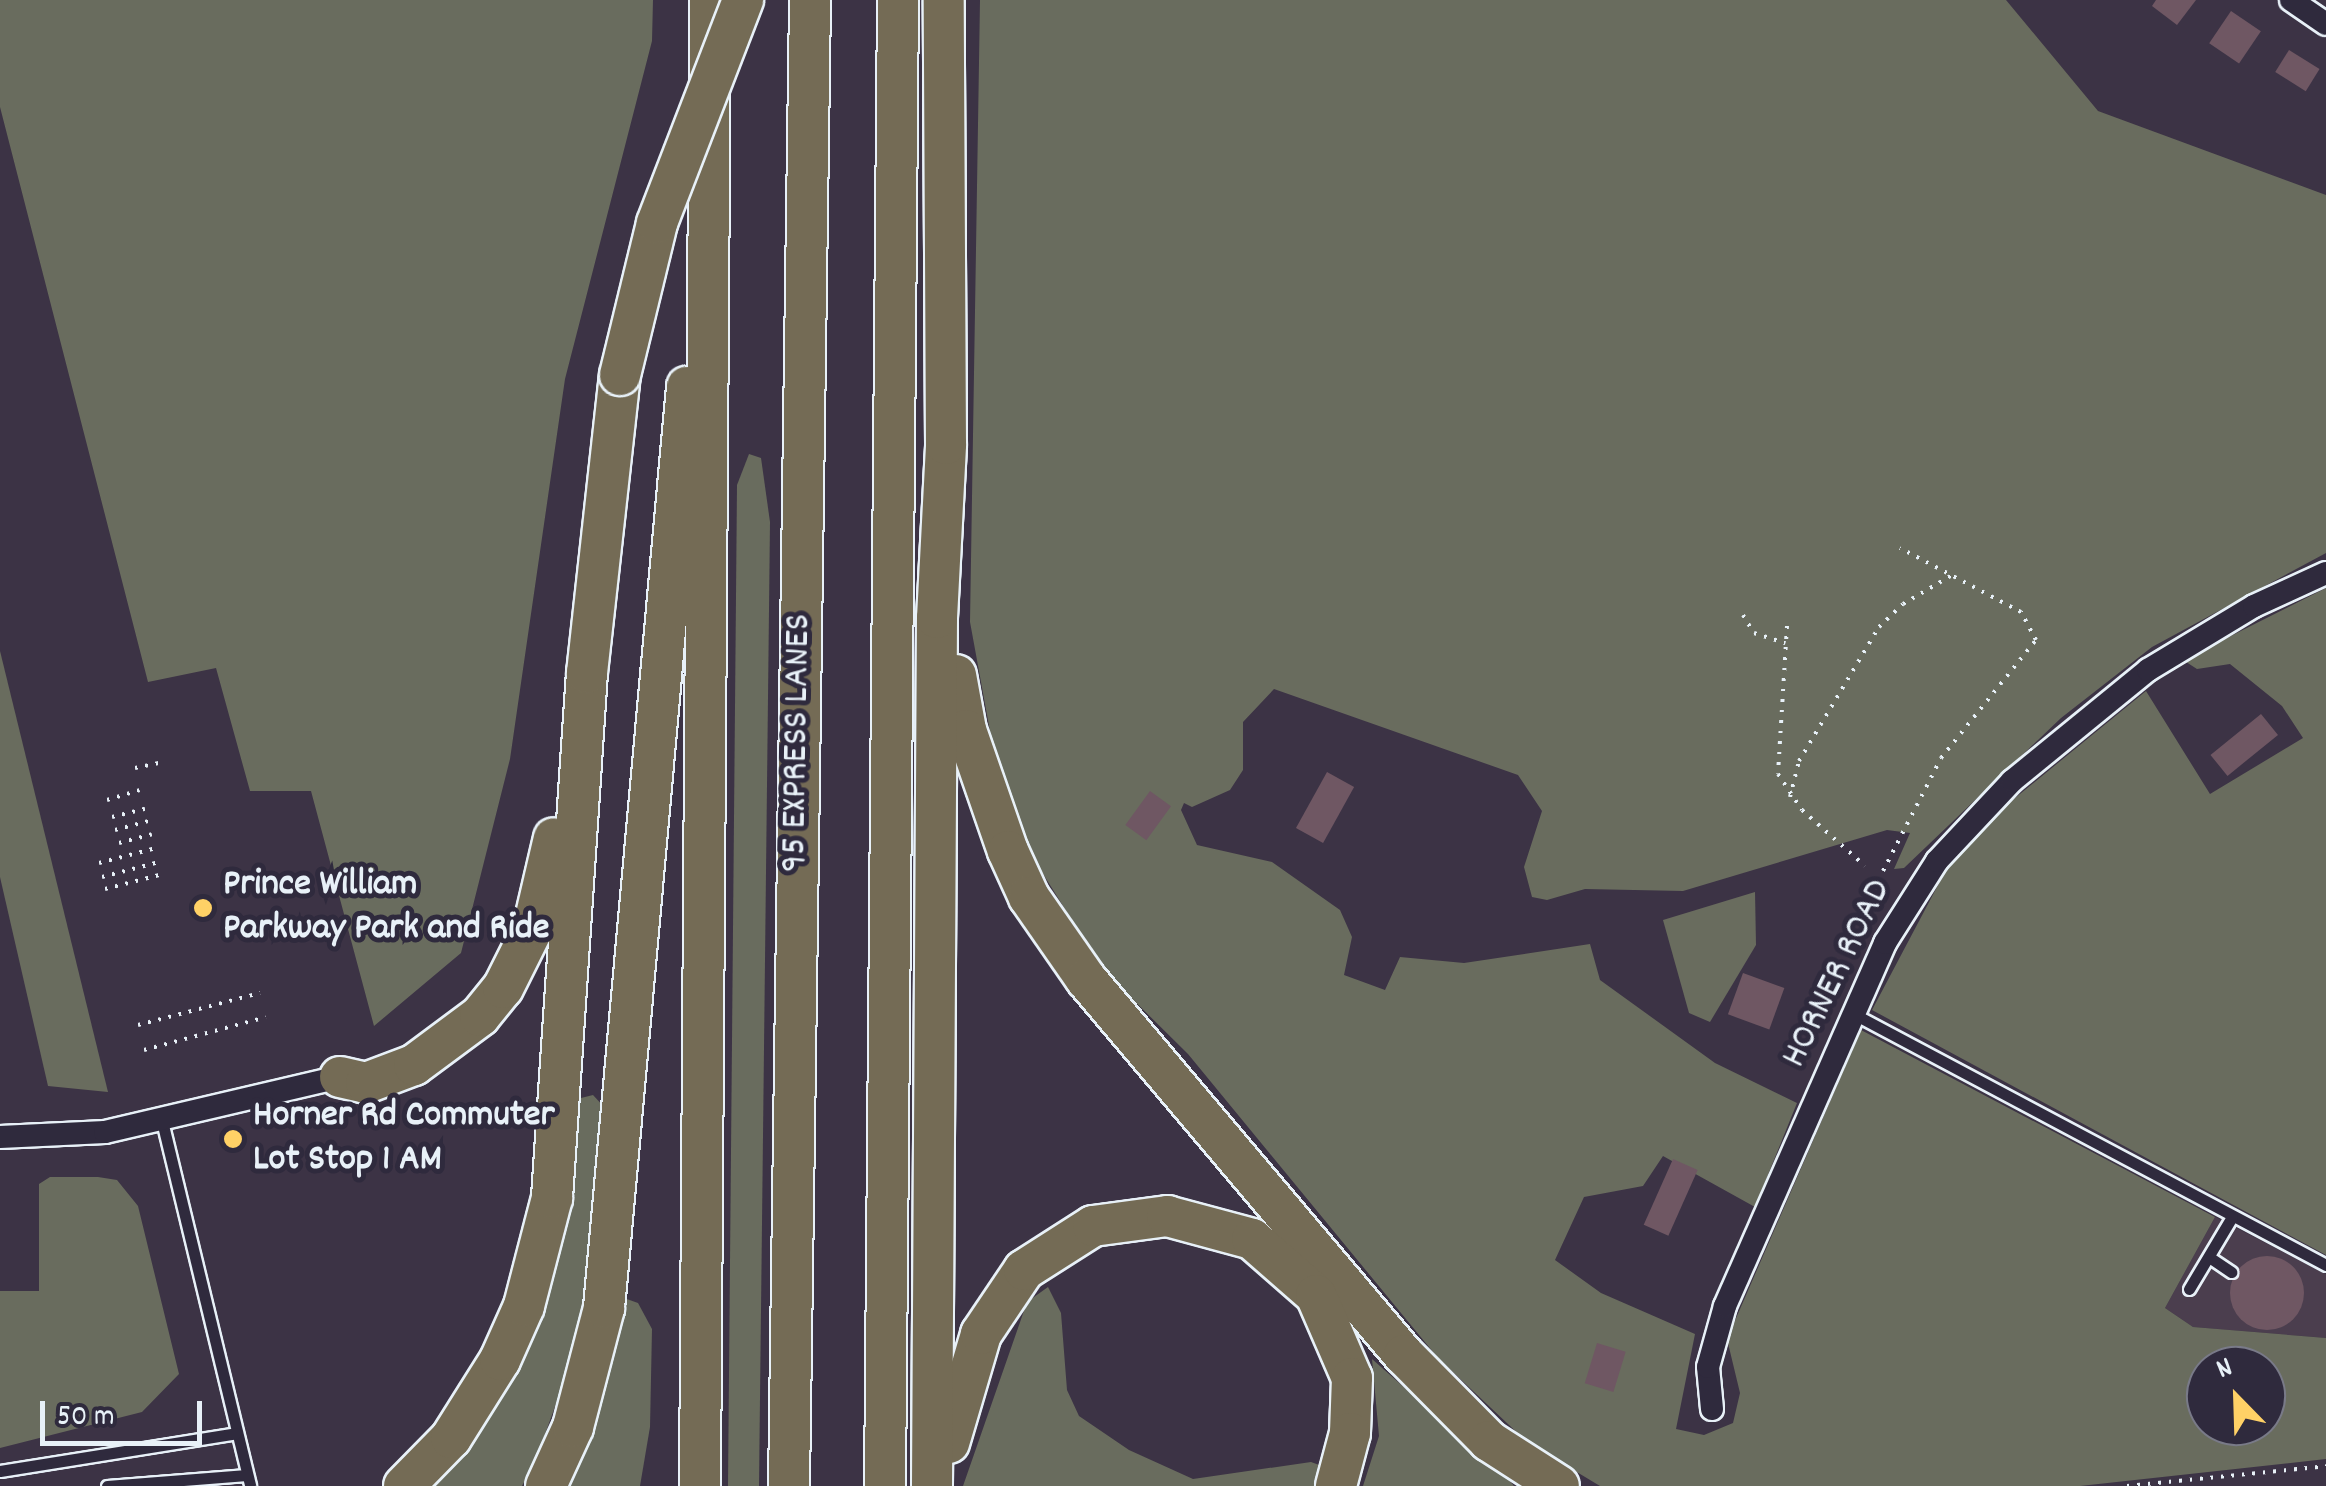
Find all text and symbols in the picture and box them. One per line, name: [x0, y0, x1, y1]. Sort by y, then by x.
street label: 95 EXPRESS LANES: [773, 613, 823, 873]
place label: Prince William Parkway Park and Ride: [223, 863, 549, 952]
street label: HORNER ROAD: [1773, 872, 1903, 1076]
marker: Prince William Parkway Park and Ride: [192, 897, 214, 919]
place label: Horner Rd Commuter Lot Stop 1 AM: [253, 1094, 555, 1184]
marker: Horner Rd Commuter Lot Stop 1 AM: [222, 1128, 244, 1150]
north arrow: [2186, 1346, 2286, 1446]
text: N: [2211, 1349, 2239, 1391]
scale bar: [45, 1381, 208, 1443]
text: 50 m: [57, 1397, 115, 1440]

